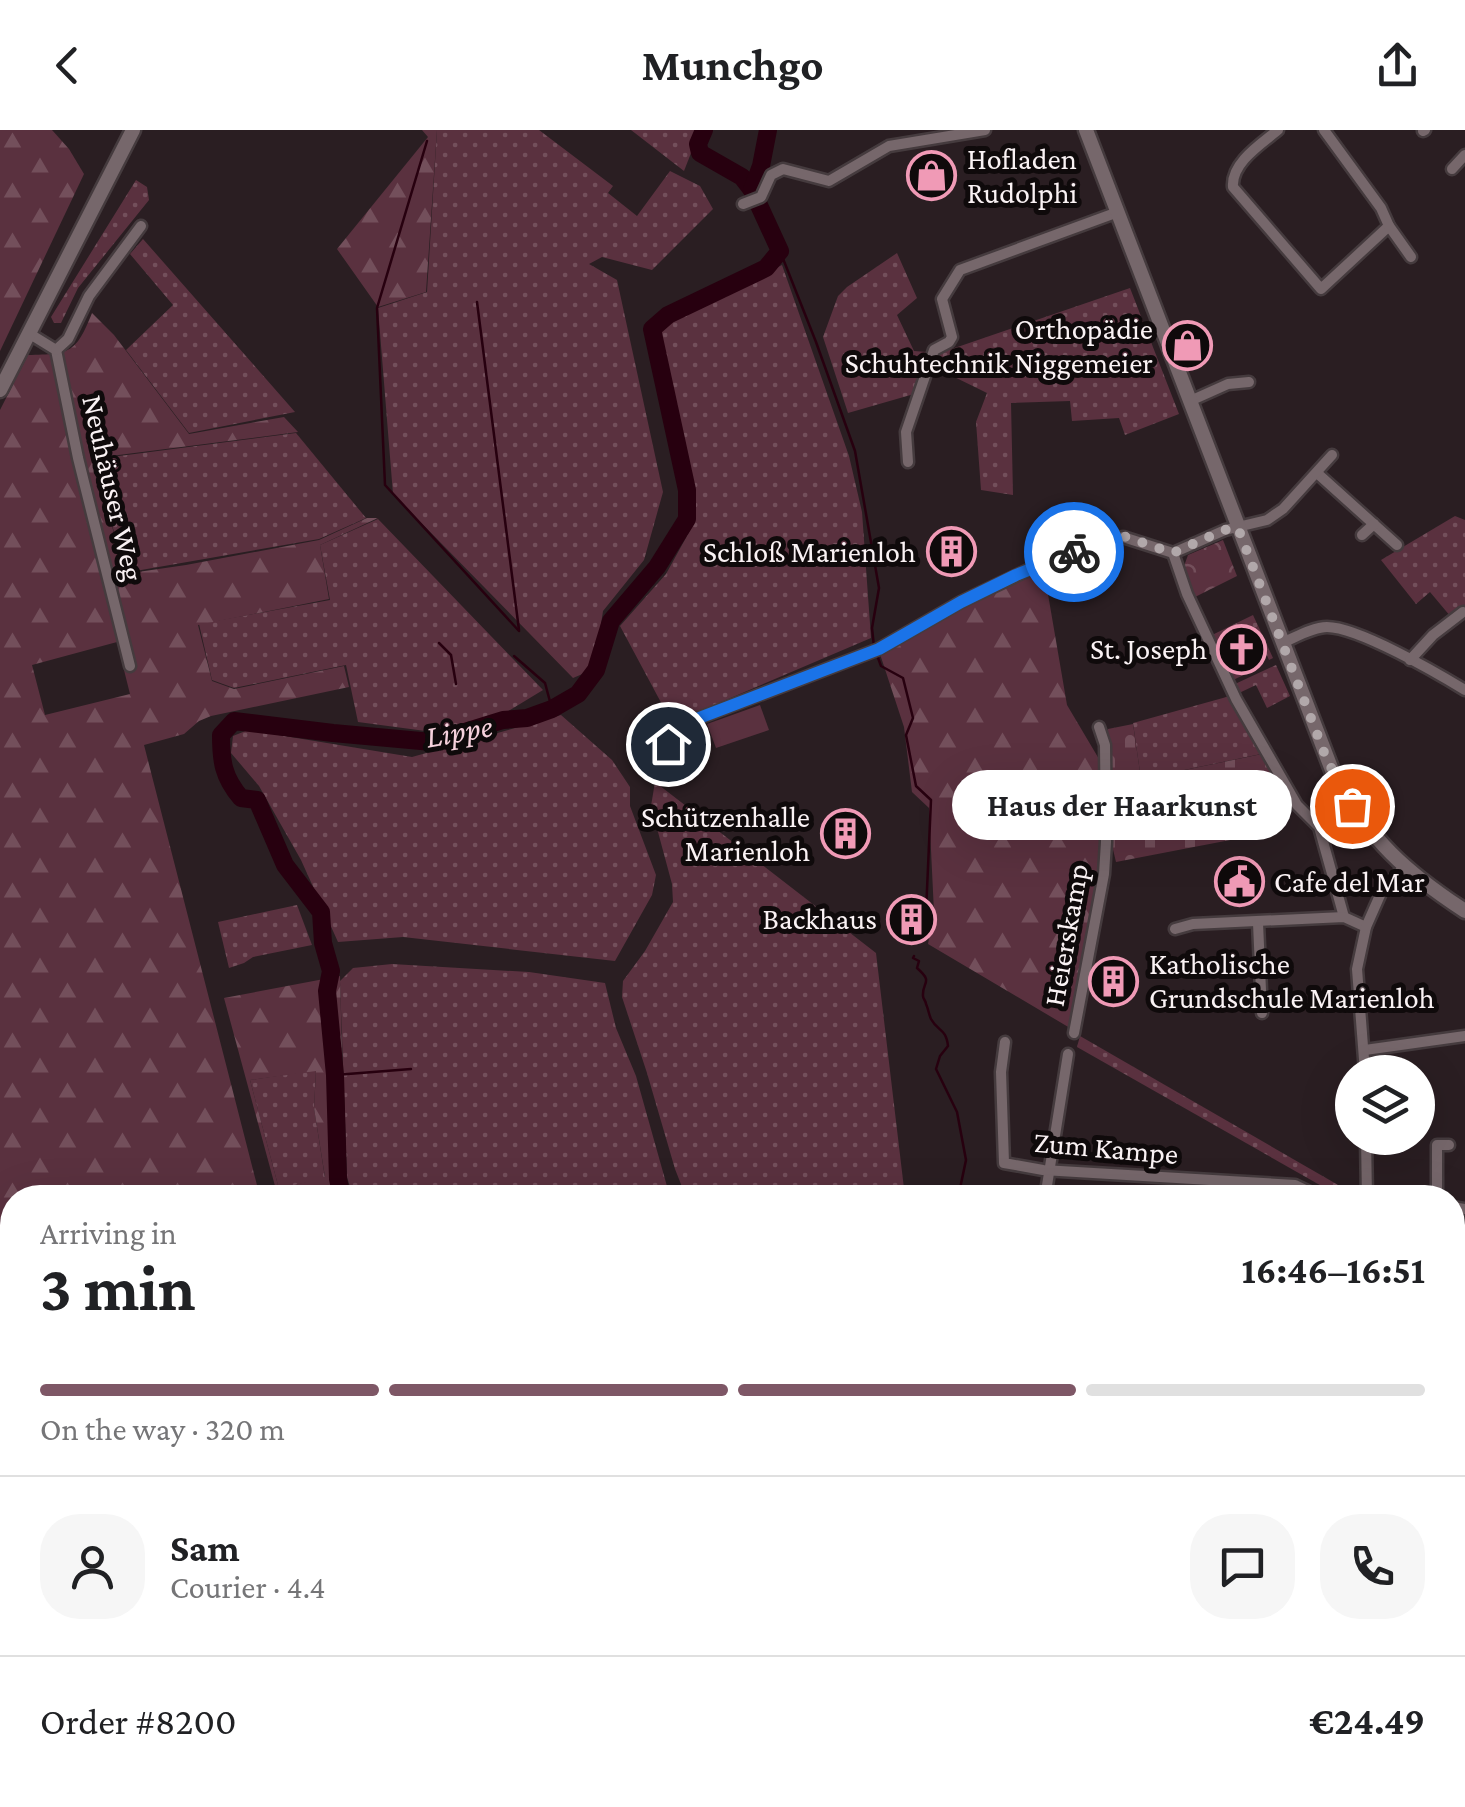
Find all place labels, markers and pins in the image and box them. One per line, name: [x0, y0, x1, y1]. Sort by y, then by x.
place label: Hofladen Rudolphi: [967, 142, 1078, 210]
shop icon: Hofladen Rudolphi: [906, 150, 958, 202]
place label: Orthopädie Schuhtechnik Niggemeier: [845, 312, 1153, 380]
shop icon: Orthopädie Schuhtechnik Niggemeier: [1162, 320, 1214, 372]
building icon: Schloß Marienloh: [925, 526, 977, 578]
place label: Schloß Marienloh: [703, 535, 916, 568]
church icon: St. Joseph: [1216, 623, 1268, 675]
place label: St. Joseph: [1090, 632, 1207, 666]
pin: [626, 702, 711, 787]
pin: [1310, 764, 1395, 849]
callout: Haus der Haarkunst: [952, 771, 1292, 841]
place label: Schützenhalle Marienloh: [641, 800, 810, 867]
building icon: Schützenhalle Marienloh: [819, 808, 871, 860]
public building icon: Cafe del Mar: [1213, 856, 1265, 908]
place label: Cafe del Mar: [1274, 865, 1425, 898]
building icon: Backhaus: [886, 893, 938, 945]
place label: Backhaus: [762, 902, 877, 935]
place label: Katholische Grundschule Marienloh: [1149, 947, 1435, 1014]
building icon: Katholische Grundschule Marienloh: [1088, 955, 1140, 1007]

